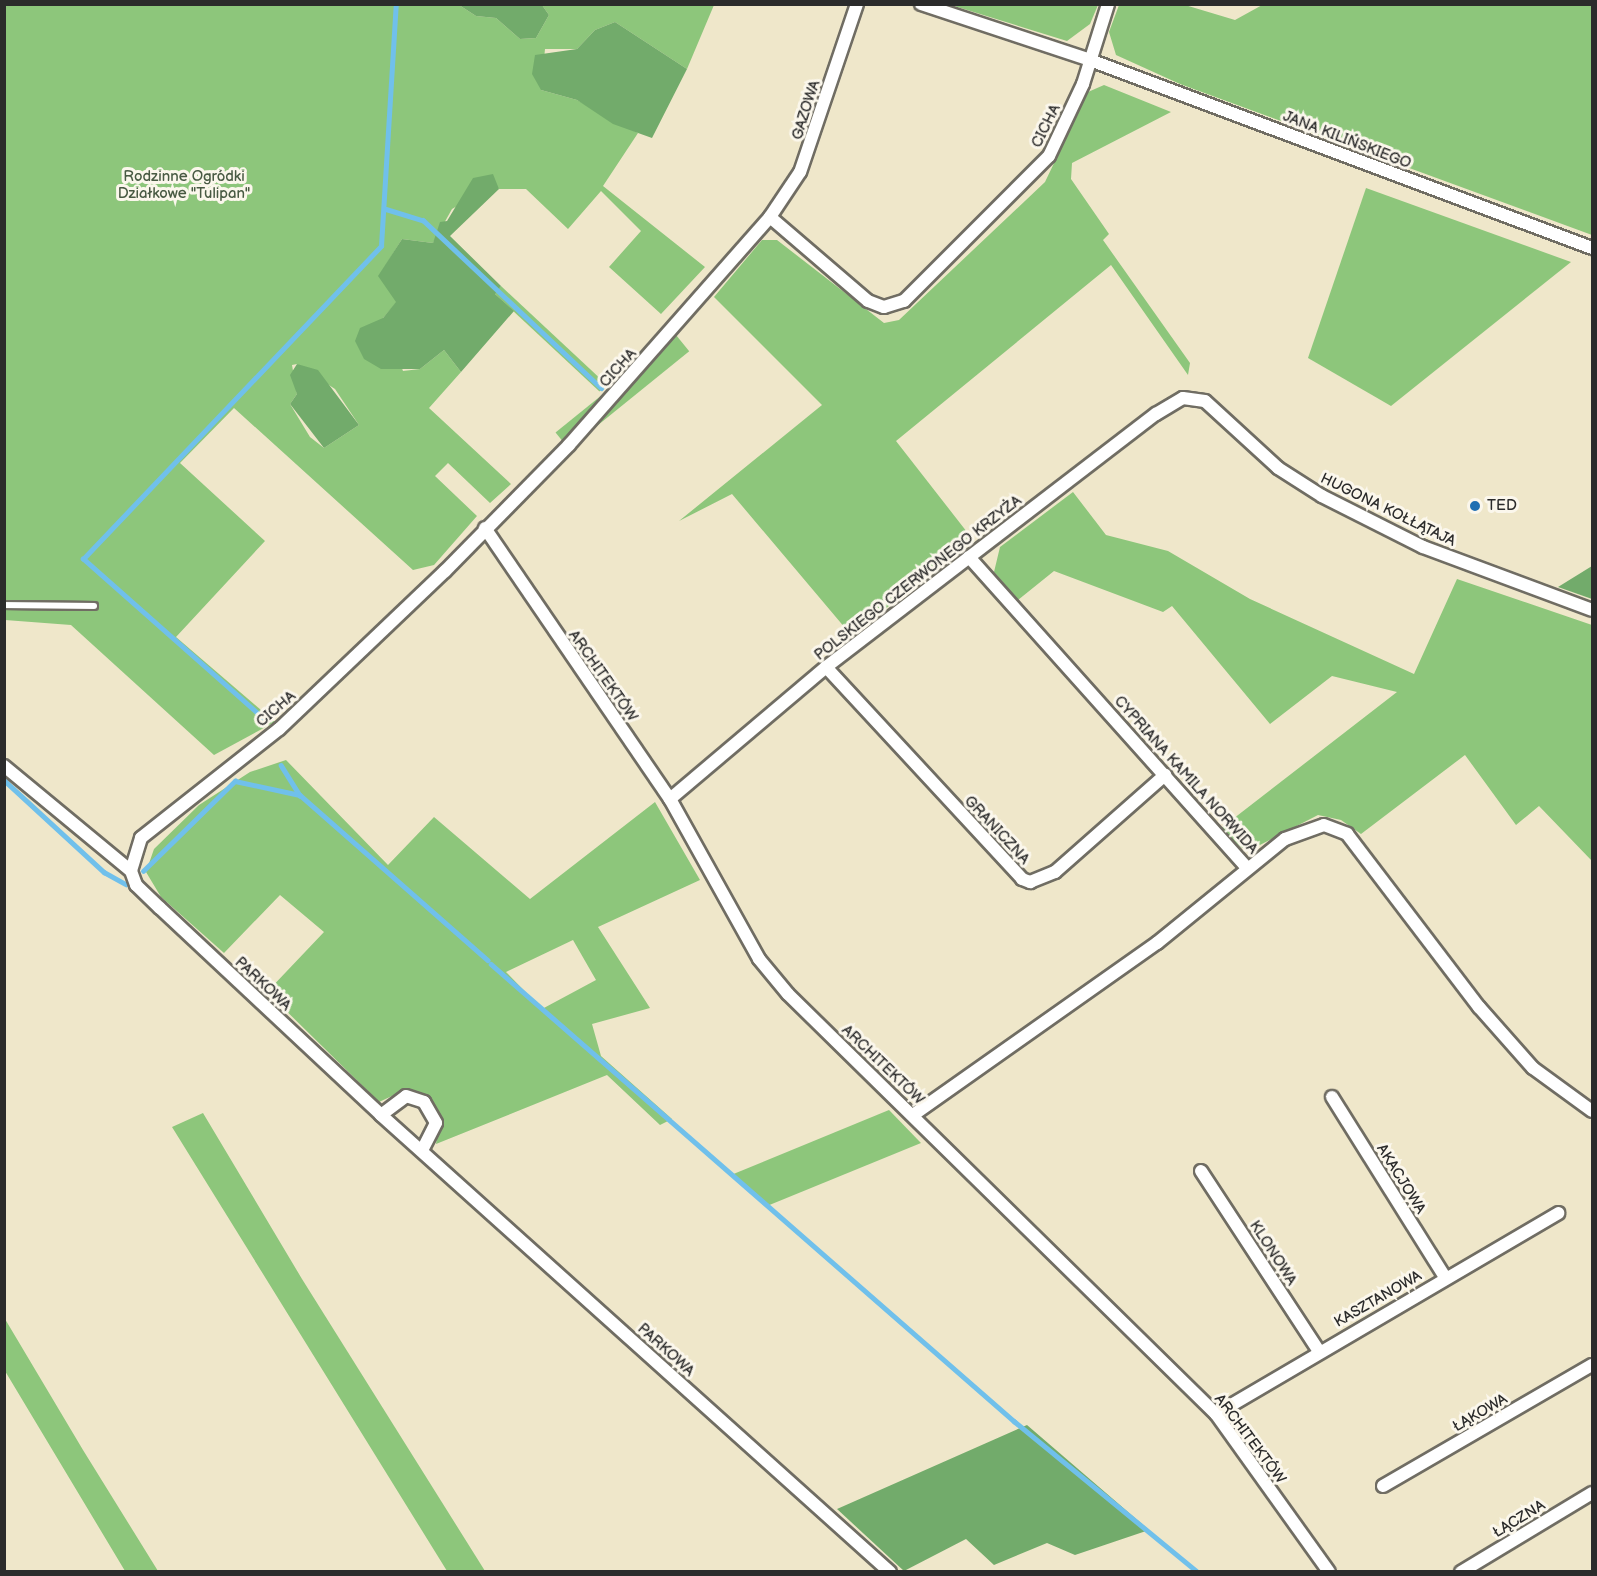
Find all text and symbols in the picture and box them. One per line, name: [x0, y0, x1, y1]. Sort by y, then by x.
street label: GAZOWA: [788, 78, 824, 142]
street label: CICHA: [1028, 101, 1064, 151]
street label: JANA KILIŃSKIEGO: [1280, 107, 1414, 173]
park label: Rodzinne Ogródki Działkowe "Tulipan": [118, 167, 250, 202]
street label: CICHA: [596, 345, 640, 391]
street label: HUGONA KOŁŁĄTAJA: [1318, 469, 1458, 551]
street label: POLSKIEGO CZERWONEGO KRZYŻA: [811, 492, 1025, 664]
place label: TED: [1487, 497, 1517, 515]
marker: TED: [1468, 499, 1482, 513]
street label: ARCHITEKTÓW: [565, 627, 641, 725]
street label: CICHA: [253, 687, 299, 731]
street label: CYPRIANA KAMILA NORWIDA: [1110, 692, 1262, 858]
street label: GRANICZNA: [961, 792, 1033, 868]
street label: PARKOWA: [231, 953, 295, 1015]
street label: ARCHITEKTÓW: [838, 1021, 928, 1109]
street label: AKACJOWA: [1372, 1141, 1430, 1217]
street label: KLONOWA: [1245, 1217, 1301, 1289]
street label: KASZTANOWA: [1331, 1267, 1425, 1331]
street label: PARKOWA: [634, 1320, 698, 1380]
street label: ŁĄKOWA: [1449, 1390, 1511, 1436]
street label: ARCHITEKTÓW: [1210, 1391, 1290, 1487]
street label: ŁĄCZNA: [1490, 1496, 1548, 1542]

